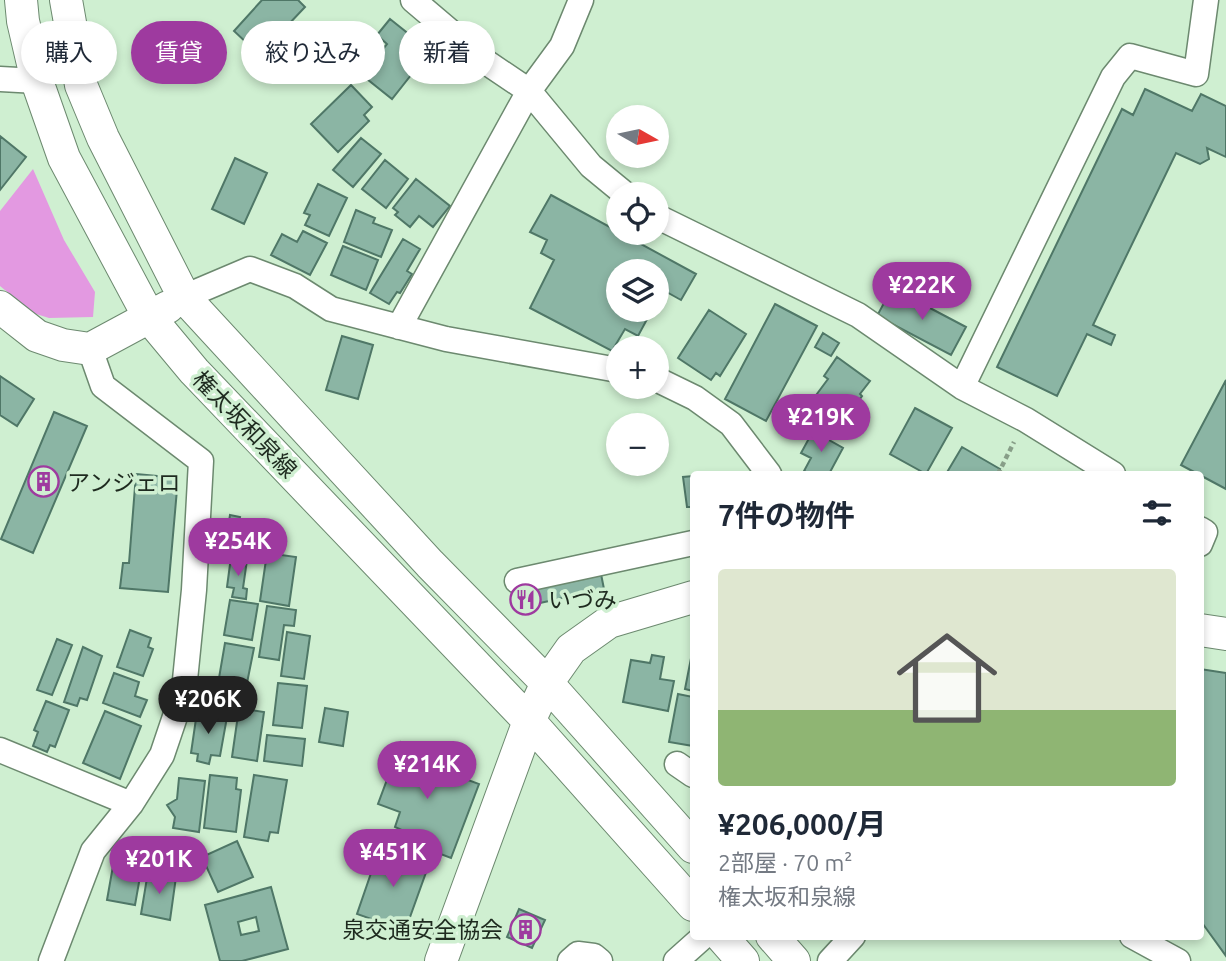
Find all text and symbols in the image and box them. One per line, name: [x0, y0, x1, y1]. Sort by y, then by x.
chip: 購入: [21, 21, 117, 84]
chip: 賃貸: [131, 21, 227, 84]
chip: 絞り込み: [241, 21, 385, 84]
chip: 新着: [399, 21, 495, 84]
north arrow: [606, 105, 668, 168]
map controls: [606, 105, 669, 476]
button: locate: [606, 182, 669, 245]
button: layers: [606, 259, 669, 322]
pin: ¥222K: [873, 262, 971, 322]
text: ¥222K: [888, 272, 956, 297]
button: +: [606, 336, 669, 399]
street label: 権太坂和泉線: [188, 366, 302, 482]
pin: ¥219K: [772, 394, 870, 454]
text: ¥219K: [787, 404, 855, 429]
button: −: [606, 413, 669, 476]
building icon: アンジェロ: [27, 465, 61, 499]
place label: アンジェロ: [67, 470, 181, 495]
icon: filters: [1138, 494, 1176, 532]
text: 7件の物件: [718, 498, 855, 532]
pin: ¥254K: [189, 518, 287, 578]
text: ¥254K: [204, 528, 272, 553]
restaurant icon: いづみ: [508, 582, 542, 616]
place label: いづみ: [548, 587, 617, 612]
icon: home: [884, 615, 1010, 741]
pin: ¥206K: [159, 676, 257, 736]
text: ¥206K: [174, 686, 242, 711]
pin: ¥214K: [378, 742, 476, 801]
text: ¥214K: [393, 751, 461, 776]
text: ¥206,000/月: [718, 807, 886, 841]
pin: ¥451K: [344, 830, 442, 889]
pin: ¥201K: [110, 836, 208, 896]
text: ¥451K: [359, 839, 427, 864]
text: ¥201K: [125, 846, 193, 871]
text: 2部屋 · 70 m²: [718, 850, 852, 875]
text: 権太坂和泉線: [718, 884, 856, 909]
building icon: 泉交通安全協会: [509, 912, 543, 946]
place label: 泉交通安全協会: [342, 917, 503, 942]

